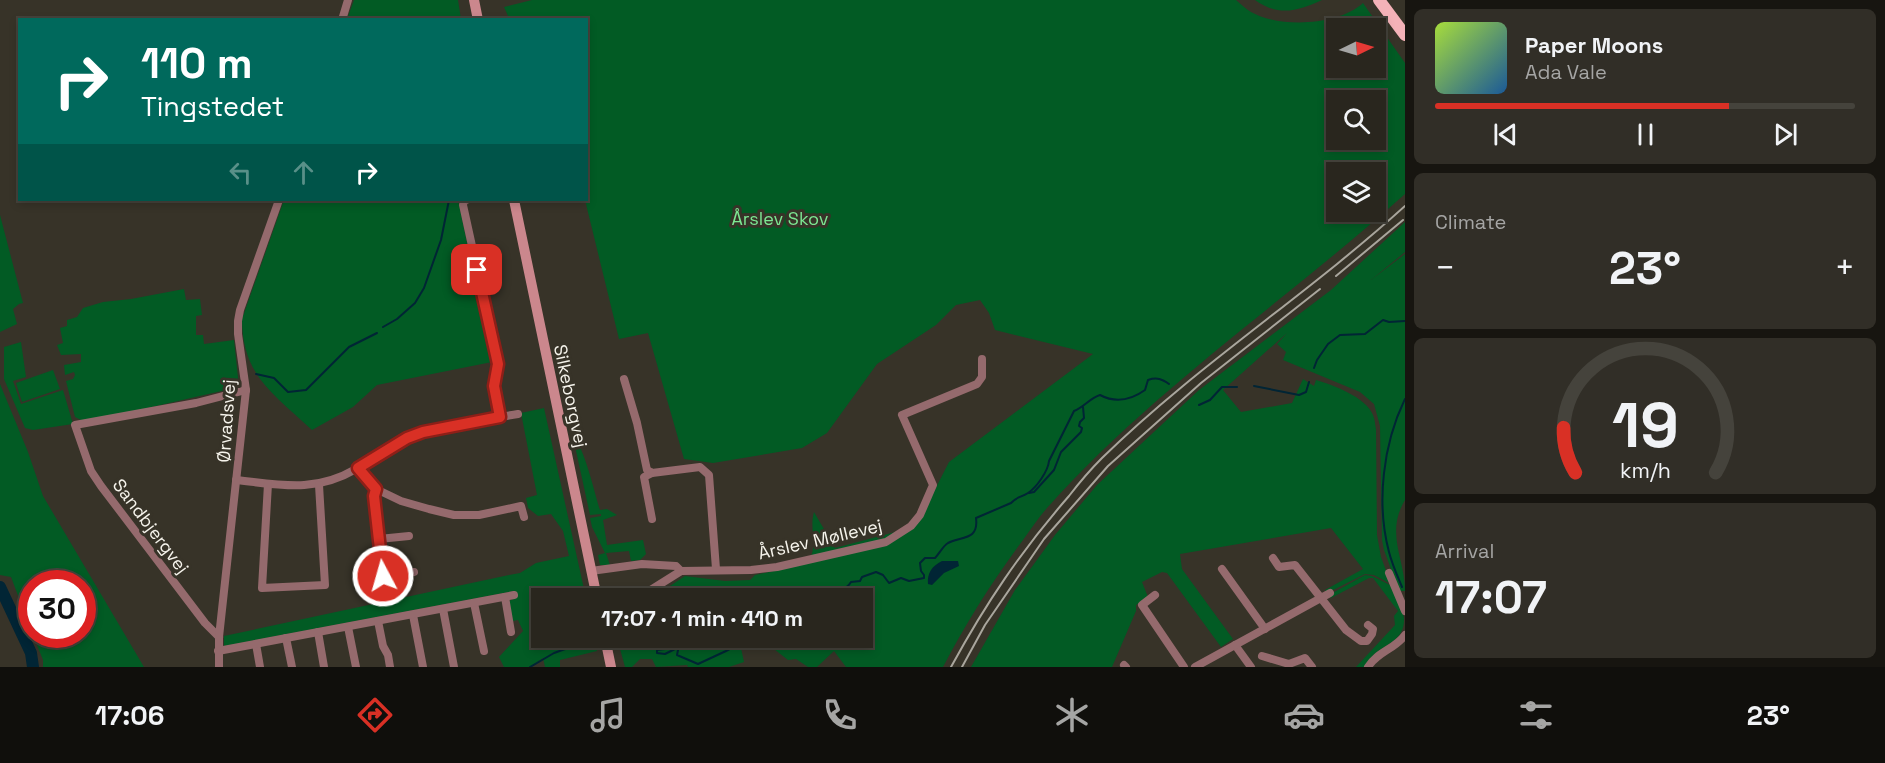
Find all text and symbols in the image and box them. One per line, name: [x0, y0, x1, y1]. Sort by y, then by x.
north arrow: [1326, 18, 1386, 78]
map controls: [1326, 18, 1386, 222]
text: Paper Moons: [1525, 31, 1663, 59]
text: 110 m: [141, 37, 253, 90]
icon: right: [42, 42, 120, 120]
text: Ada Vale: [1525, 59, 1607, 85]
text: Tingstedet: [141, 89, 284, 124]
button: search: [1326, 90, 1386, 150]
icon: previous: [1489, 118, 1522, 151]
icon: pause: [1629, 118, 1662, 151]
icon: next: [1769, 118, 1802, 151]
icon: left: [224, 156, 257, 189]
icon: ahead: [287, 156, 320, 189]
icon: right: [350, 156, 383, 189]
button: layers: [1326, 162, 1386, 222]
park label: Årslev Skov: [731, 207, 829, 230]
text: Climate: [1435, 209, 1506, 235]
text: 23°: [1609, 240, 1681, 297]
pin: [451, 244, 502, 295]
text: −: [1435, 247, 1455, 289]
text: +: [1835, 247, 1855, 289]
icon: arrive: [460, 253, 493, 286]
street label: Silkeborgvej: [549, 342, 593, 450]
street label: Ørvadsvej: [212, 379, 240, 463]
text: 19: [1612, 386, 1678, 465]
text: km/h: [1619, 457, 1671, 484]
street label: Sandbjergvej: [108, 474, 194, 578]
street label: Årslev Møllevej: [756, 514, 884, 564]
text: Arrival: [1435, 538, 1494, 564]
position arrow: [351, 544, 415, 608]
text: 17:07: [1435, 569, 1547, 626]
speed limit sign: 30: [18, 570, 96, 648]
text: 17:07 · 1 min · 410 m: [601, 604, 803, 632]
icon: directions: [354, 694, 396, 736]
icon: music: [587, 694, 629, 736]
icon: phone: [819, 694, 861, 736]
icon: climate: [1051, 694, 1093, 736]
icon: car: [1283, 694, 1325, 736]
icon: filters: [1515, 694, 1557, 736]
text: 17:06: [95, 698, 164, 733]
text: 23°: [1747, 698, 1790, 733]

